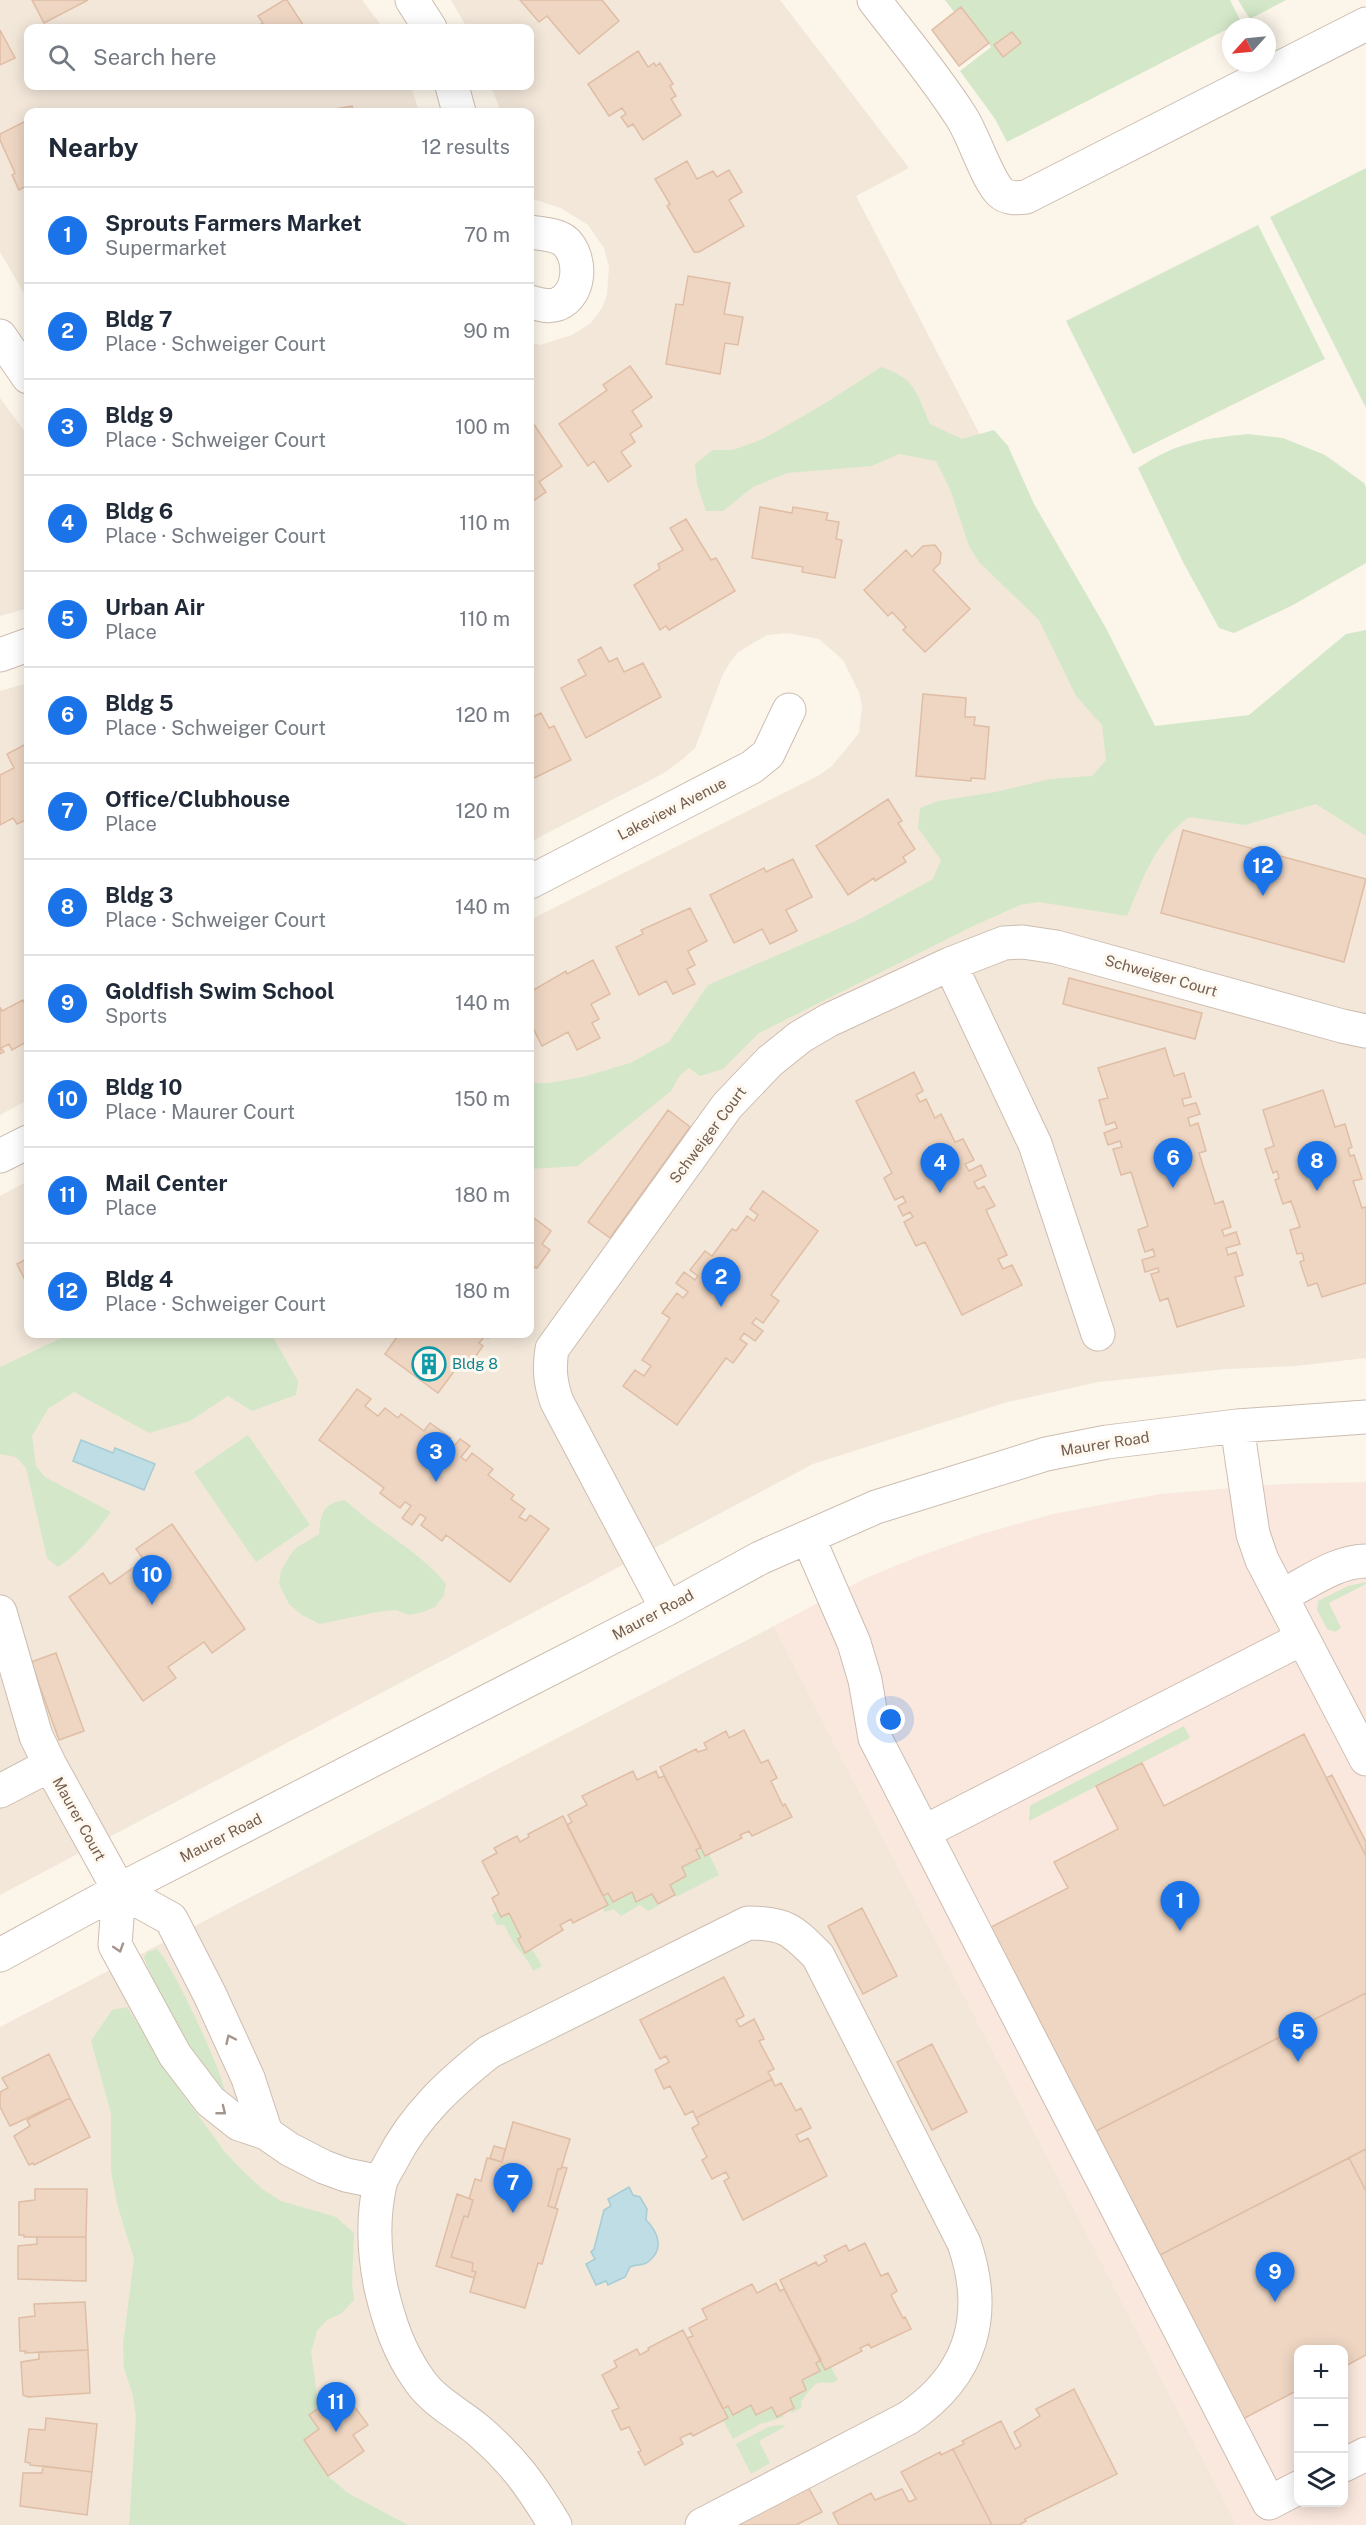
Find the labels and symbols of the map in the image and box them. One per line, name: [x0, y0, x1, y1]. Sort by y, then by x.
north arrow: [1222, 18, 1276, 72]
street label: Lakeview Avenue: [615, 774, 729, 843]
pin: 12: [1244, 846, 1282, 896]
street label: Schweiger Court: [1103, 951, 1220, 1000]
street label: Schweiger Court: [666, 1083, 750, 1186]
pin: 6: [1154, 1138, 1192, 1188]
pin: 8: [1298, 1142, 1336, 1191]
pin: 4: [920, 1144, 960, 1193]
pin: 2: [702, 1258, 740, 1307]
building icon: Bldg 8: [411, 1346, 447, 1382]
place label: Bldg 8: [452, 1355, 498, 1372]
street label: Maurer Road: [1059, 1428, 1151, 1459]
pin: 3: [416, 1432, 456, 1482]
pin: 10: [132, 1556, 172, 1605]
street label: Maurer Road: [609, 1586, 696, 1643]
your location: [876, 1705, 905, 1734]
street label: Maurer Court: [49, 1774, 110, 1864]
street label: Maurer Road: [177, 1810, 265, 1865]
pin: 1: [1160, 1882, 1200, 1931]
one-way arrow: [112, 1942, 124, 1953]
pin: 5: [1278, 2012, 1318, 2062]
one-way arrow: [226, 2035, 238, 2046]
one-way arrow: [216, 2103, 227, 2114]
pin: 7: [494, 2164, 532, 2213]
pin: 9: [1256, 2252, 1294, 2302]
pin: 11: [316, 2382, 356, 2432]

